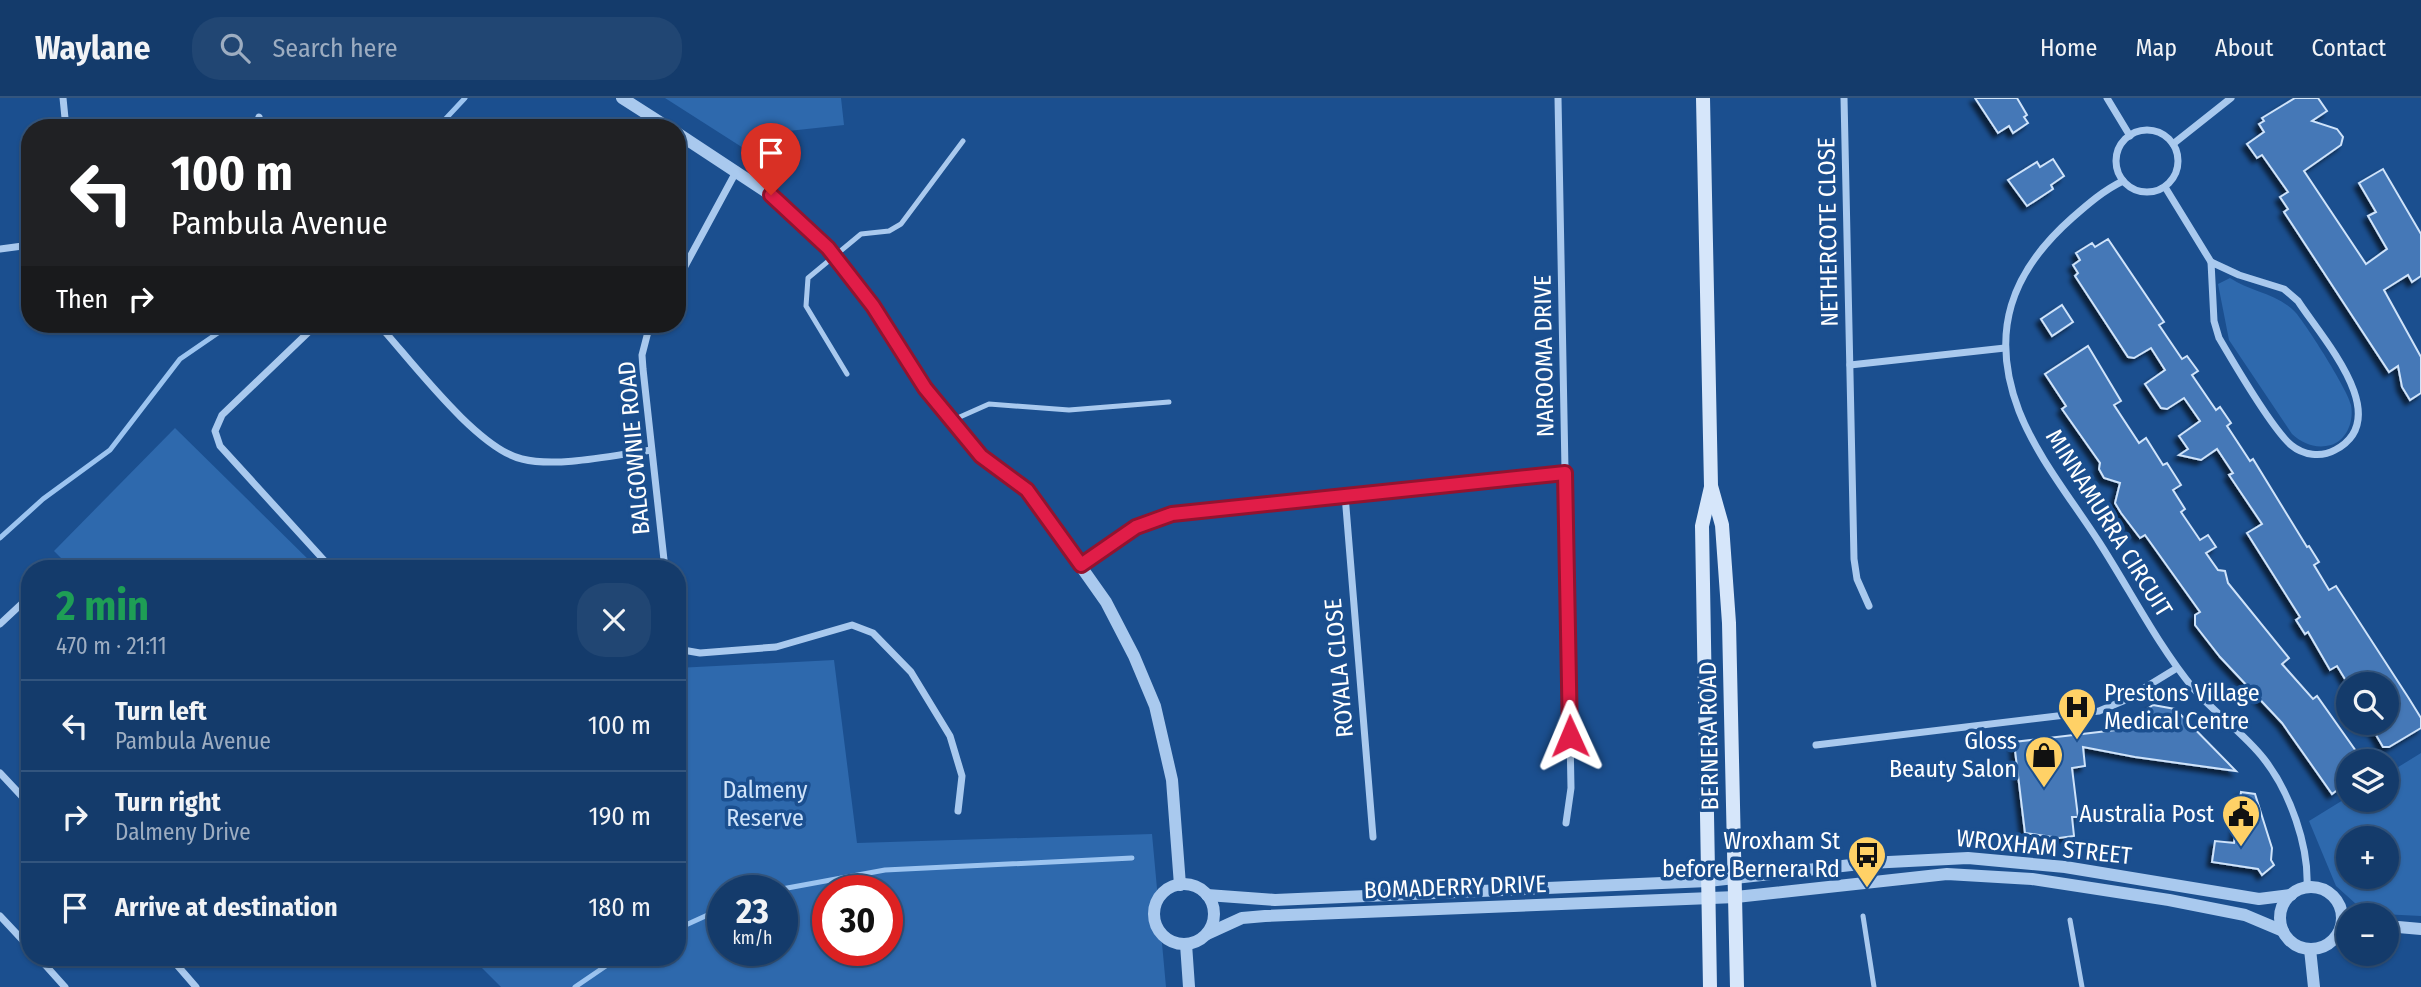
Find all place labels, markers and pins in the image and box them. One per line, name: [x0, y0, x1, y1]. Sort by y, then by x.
pin: [741, 123, 801, 195]
place label: Prestons Village Medical Centre: [2104, 679, 2260, 735]
hospital icon: Prestons Village Medical Centre: [2056, 686, 2098, 741]
place label: Gloss Beauty Salon: [1889, 727, 2017, 783]
shop icon: Gloss Beauty Salon: [2023, 734, 2065, 789]
public building icon: Australia Post: [2220, 793, 2262, 848]
place label: Australia Post: [2079, 800, 2214, 828]
place label: Wroxham St before Bernera Rd: [1662, 827, 1840, 883]
bus stop icon: Wroxham St before Bernera Rd: [1846, 834, 1888, 889]

